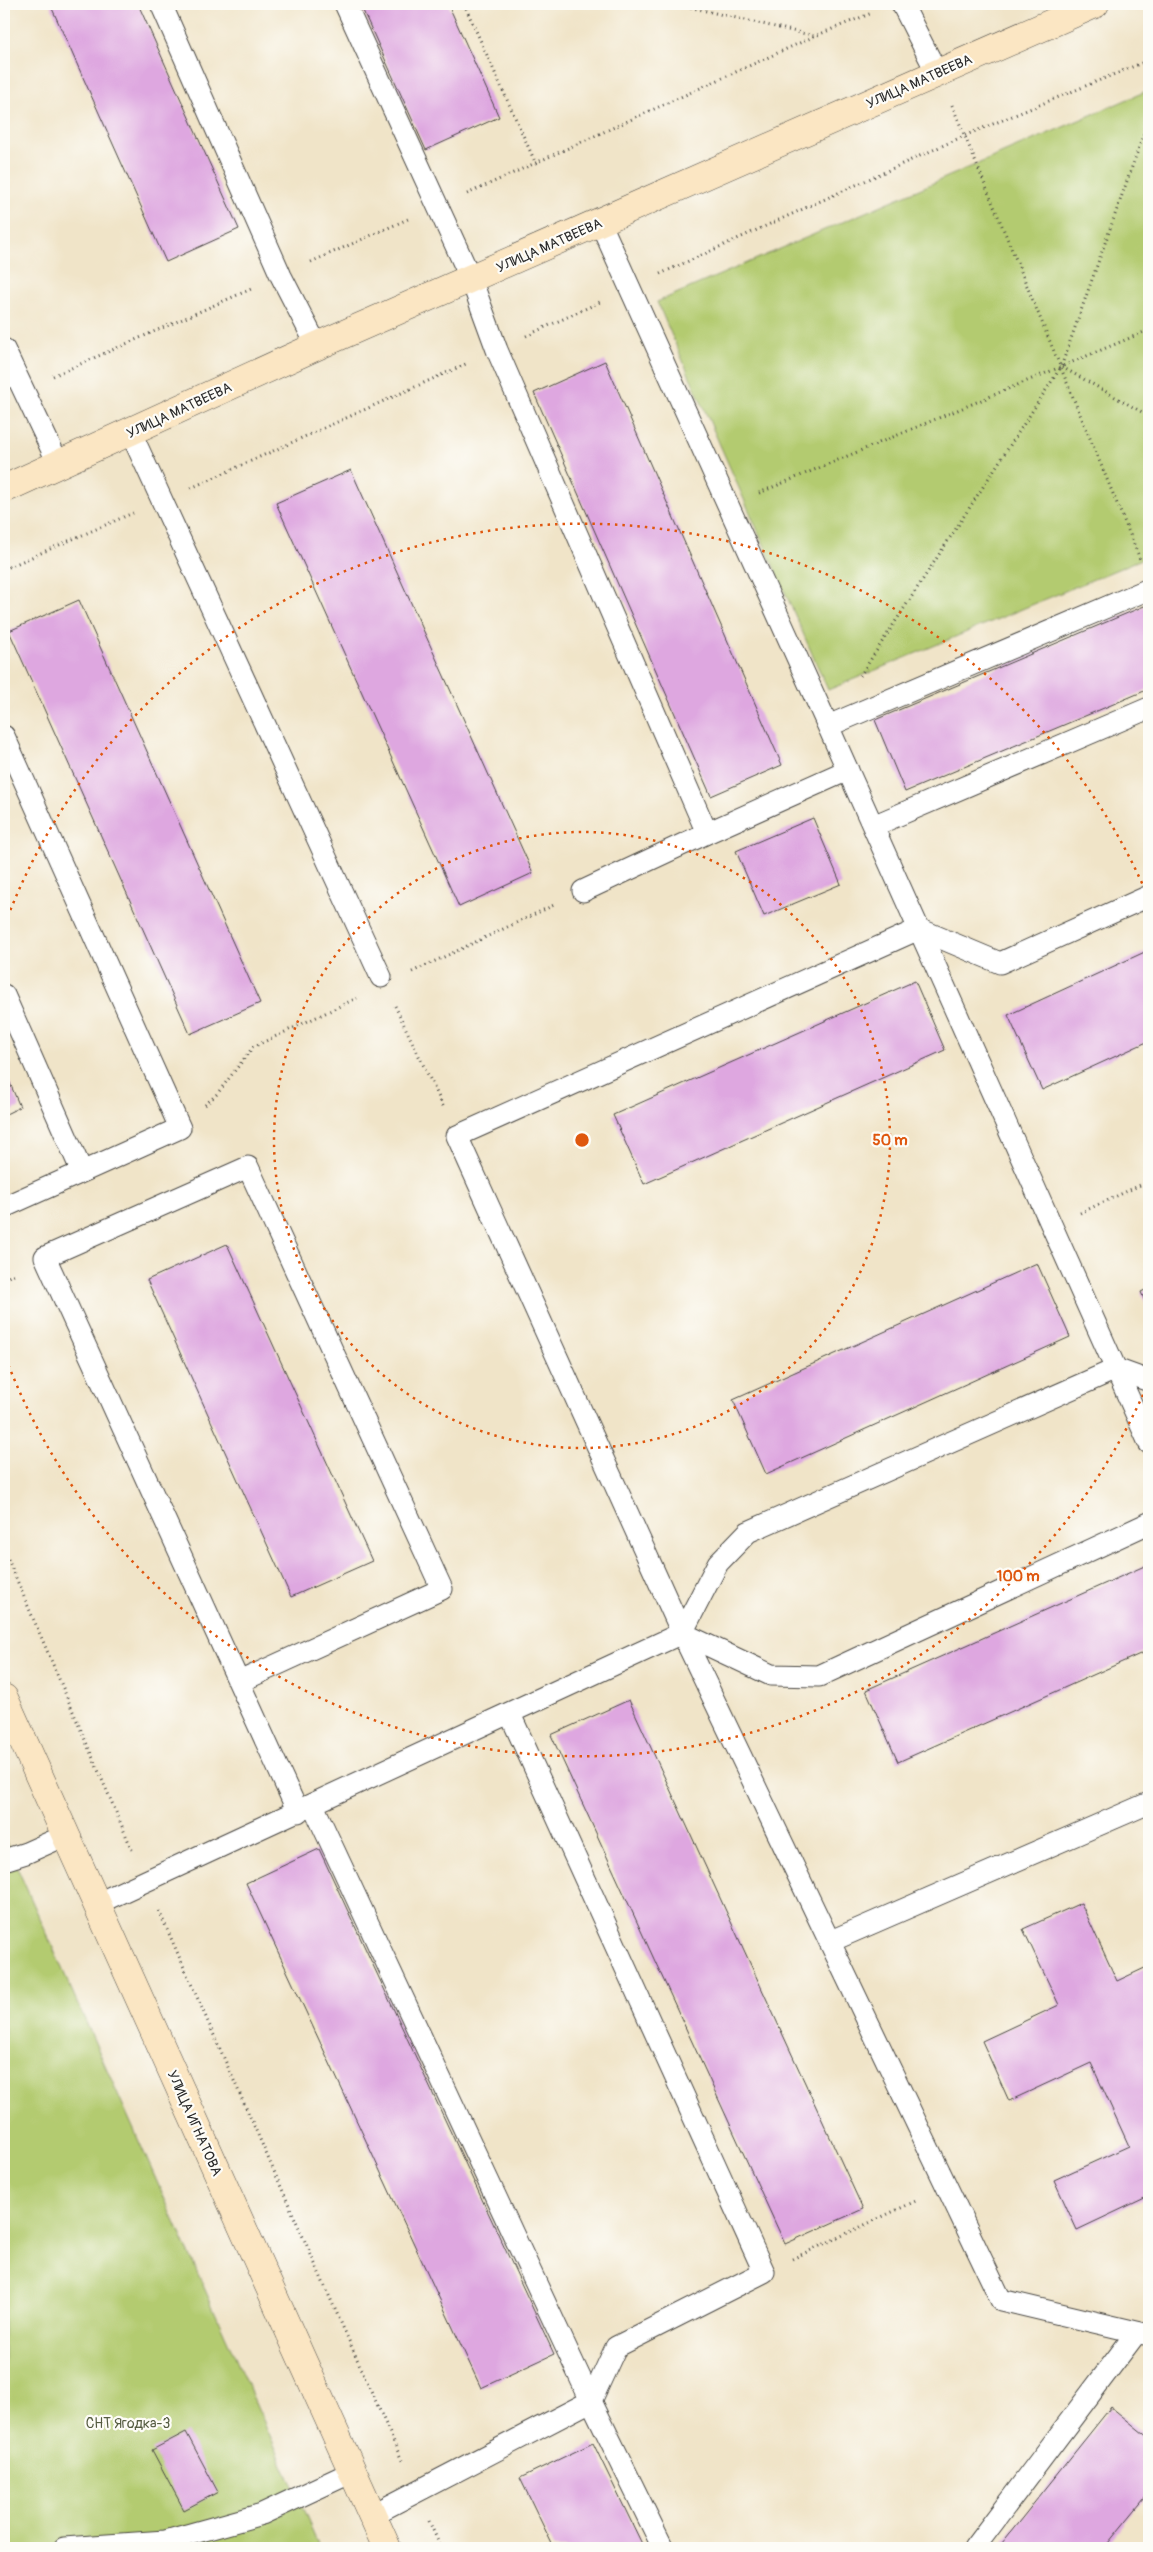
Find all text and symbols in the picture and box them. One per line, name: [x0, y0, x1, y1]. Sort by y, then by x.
street label: УЛИЦА МАТВЕЕВА: [864, 51, 975, 112]
street label: УЛИЦА МАТВЕЕВА: [494, 215, 605, 276]
street label: УЛИЦА МАТВЕЕВА: [124, 379, 234, 442]
centre of rings: [573, 1131, 591, 1149]
text: 50 m: [873, 1131, 907, 1150]
text: 100 m: [997, 1567, 1039, 1586]
street label: УЛИЦА ИГНАТОВА: [164, 2068, 225, 2179]
park label: СНТ Ягодка-3: [86, 2415, 170, 2432]

